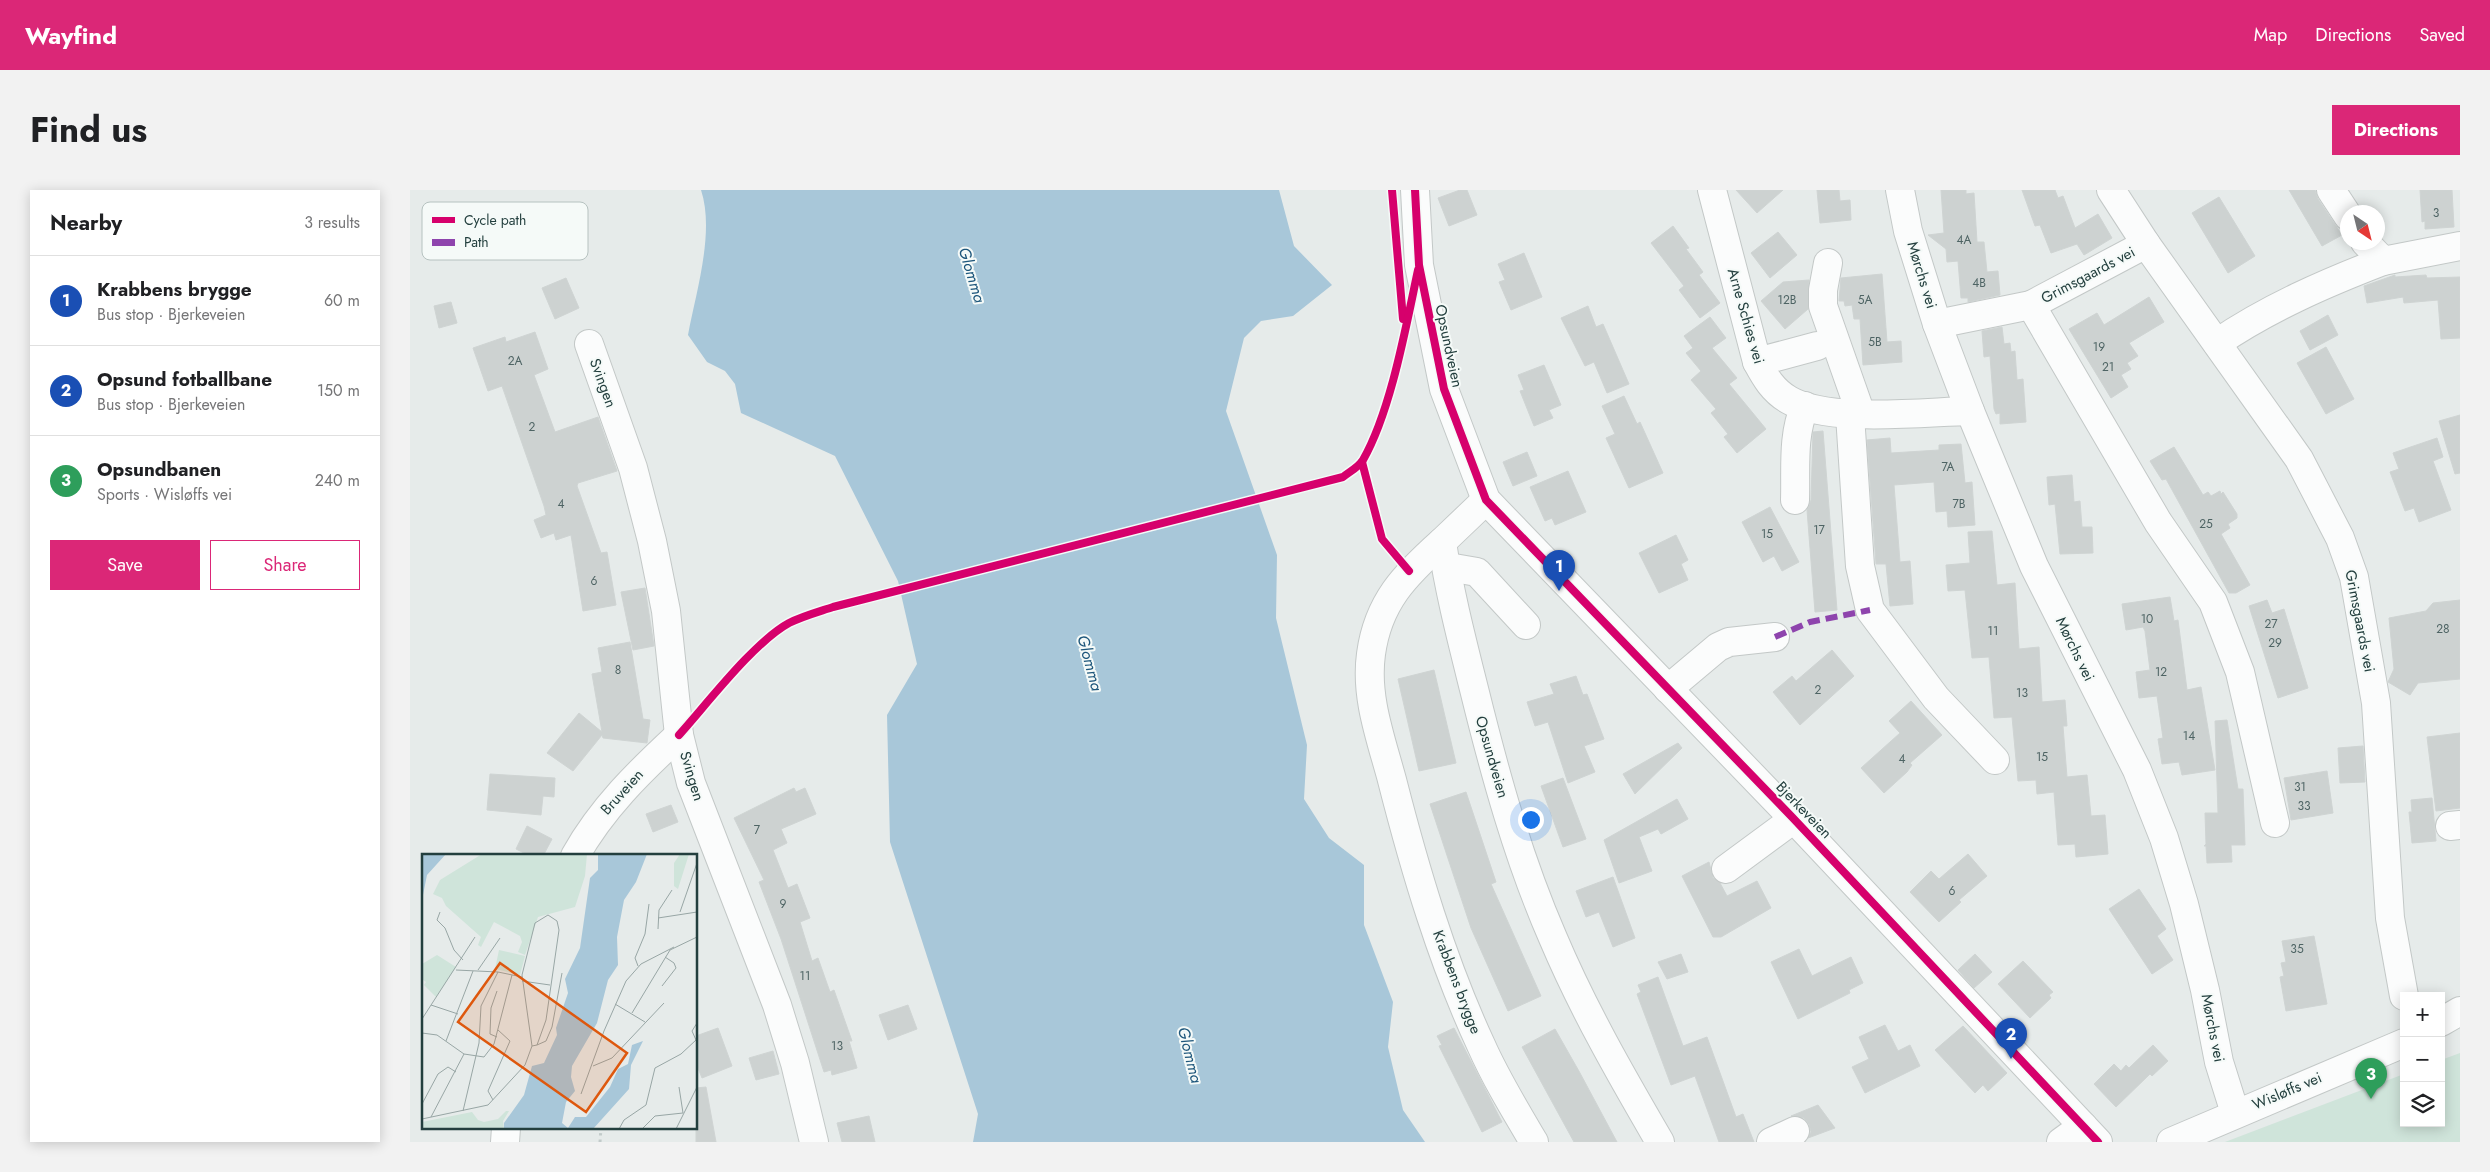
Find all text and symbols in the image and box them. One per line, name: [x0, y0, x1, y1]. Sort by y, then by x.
text: Wayfind: [25, 18, 117, 53]
text: Map: [2254, 22, 2287, 48]
text: Directions: [2315, 22, 2391, 48]
text: Saved: [2419, 22, 2465, 48]
text: Find us: [30, 105, 147, 155]
button: Directions: [2332, 105, 2460, 155]
legend: [422, 202, 588, 260]
house number: 3: [2433, 204, 2440, 222]
north arrow: [2340, 205, 2385, 250]
text: Nearby: [50, 208, 122, 238]
text: Cycle path: [464, 210, 526, 230]
text: 3 results: [304, 211, 360, 234]
house number: 4A: [1957, 231, 1972, 249]
text: Path: [464, 232, 489, 252]
street label: Mørchs vei: [1901, 239, 1943, 311]
street label: Grimsgaards vei: [2037, 241, 2139, 309]
water label: Glomma: [953, 244, 991, 306]
street label: Arne Schies vei: [1722, 266, 1770, 366]
house number: 4B: [1972, 274, 1986, 292]
text: Krabbens brygge: [97, 276, 252, 303]
text: 1: [62, 289, 70, 312]
text: 60 m: [324, 289, 360, 312]
house number: 12B: [1778, 291, 1797, 309]
house number: 5A: [1858, 291, 1872, 309]
street label: Opsundveien: [1429, 302, 1469, 390]
text: Bus stop · Bjerkeveien: [97, 303, 245, 326]
house number: 5B: [1868, 333, 1882, 351]
house number: 19: [2093, 338, 2105, 356]
house number: 2A: [508, 352, 522, 370]
street label: Svingen: [584, 355, 622, 411]
house number: 21: [2102, 358, 2114, 376]
text: Opsund fotballbane: [97, 366, 272, 393]
text: 2: [61, 379, 71, 402]
text: 150 m: [317, 379, 360, 402]
text: Bus stop · Bjerkeveien: [97, 393, 245, 416]
house number: 2: [529, 418, 536, 436]
text: Opsundbanen: [97, 456, 221, 483]
house number: 7A: [1941, 458, 1955, 476]
text: 3: [61, 469, 71, 492]
text: 240 m: [315, 469, 360, 492]
text: Sports · Wisløffs vei: [97, 483, 232, 506]
house number: 4: [558, 495, 565, 513]
house number: 7B: [1953, 495, 1966, 513]
house number: 25: [2199, 515, 2213, 533]
house number: 17: [1813, 521, 1826, 539]
house number: 15: [1761, 525, 1773, 543]
button: Save: [50, 540, 200, 590]
button: Share: [210, 540, 360, 590]
pin: 1: [1543, 550, 1575, 591]
street label: Grimsgaards vei: [2339, 568, 2381, 674]
house number: 6: [591, 572, 598, 590]
house number: 10: [2141, 610, 2153, 628]
street label: Mørchs vei: [2050, 613, 2100, 685]
house number: 27: [2264, 615, 2278, 633]
house number: 28: [2436, 620, 2450, 638]
house number: 11: [1988, 622, 1998, 640]
water label: Glomma: [1071, 632, 1109, 694]
house number: 29: [2268, 634, 2282, 652]
house number: 8: [615, 661, 621, 679]
house number: 12: [2155, 663, 2167, 681]
house number: 2: [1815, 681, 1822, 699]
house number: 13: [2016, 684, 2028, 702]
street label: Opsundveien: [1470, 713, 1514, 801]
house number: 14: [2183, 727, 2195, 745]
house number: 15: [2036, 748, 2048, 766]
street label: Svingen: [674, 749, 710, 803]
house number: 4: [1899, 750, 1906, 768]
street label: Bruveien: [595, 764, 649, 820]
street label: Bjerkeveien: [1771, 776, 1837, 844]
house number: 31: [2294, 778, 2306, 796]
house number: 33: [2297, 797, 2311, 815]
your location: [1518, 807, 1544, 833]
house number: 7: [754, 821, 761, 839]
inset map: [422, 854, 698, 1130]
house number: 6: [1949, 882, 1956, 900]
house number: 9: [780, 895, 787, 913]
street label: Krabbens brygge: [1427, 927, 1487, 1037]
house number: 35: [2290, 940, 2304, 958]
house number: 11: [800, 967, 810, 985]
street label: Mørchs vei: [2196, 992, 2230, 1064]
map controls: [2400, 992, 2445, 1127]
button: +: [2400, 992, 2445, 1037]
pin: 2: [1995, 1018, 2027, 1059]
water label: Glomma: [1172, 1024, 1208, 1086]
house number: 13: [831, 1037, 843, 1055]
button: −: [2400, 1037, 2445, 1082]
pin: 3: [2355, 1058, 2387, 1099]
street label: Wisløffs vei: [2249, 1067, 2325, 1115]
button: layers: [2400, 1082, 2445, 1127]

